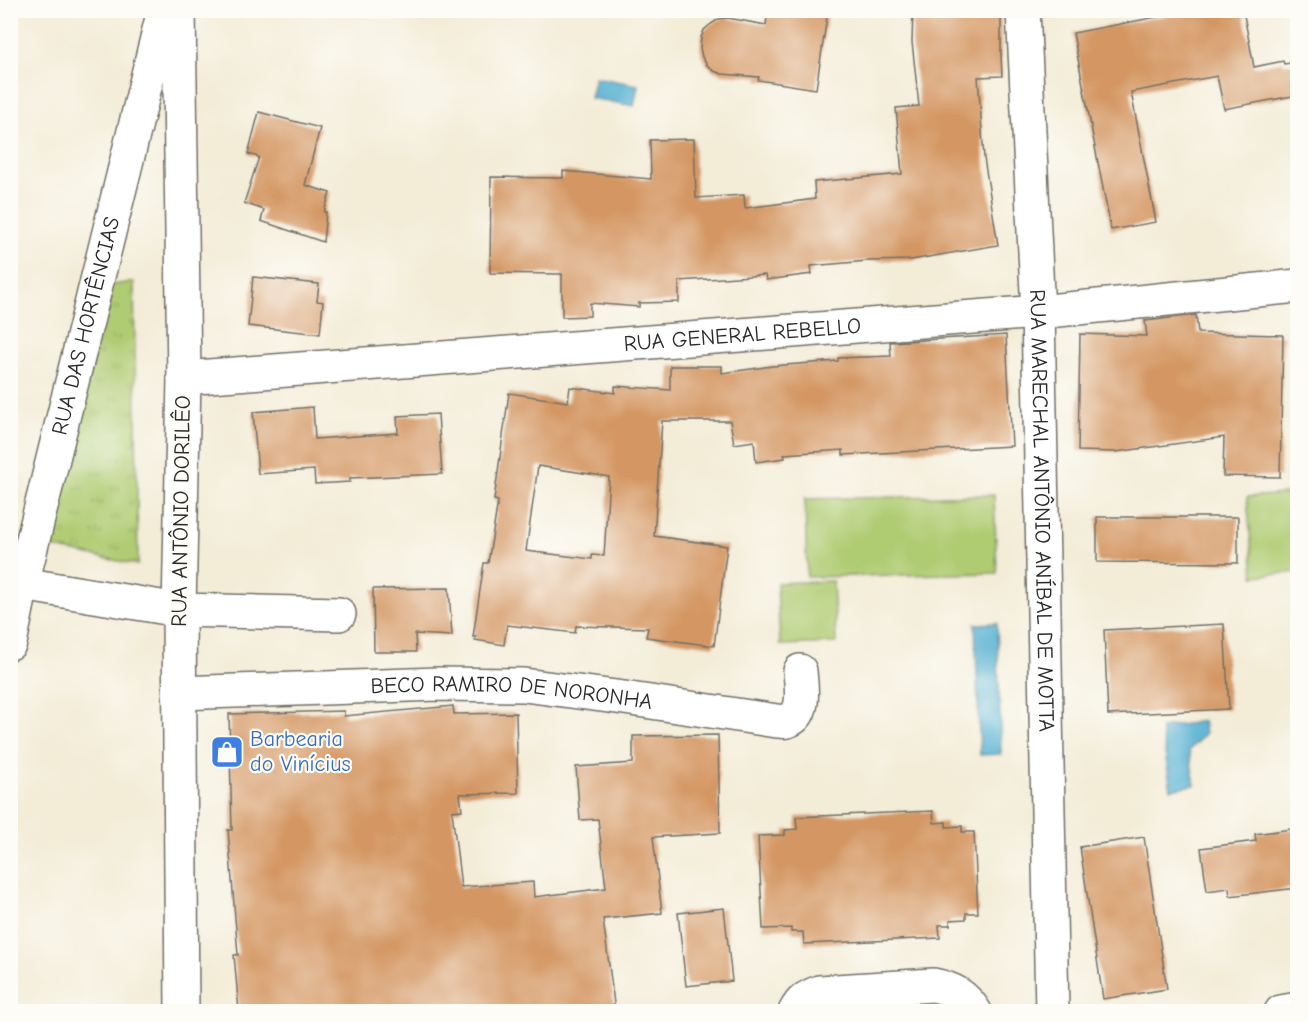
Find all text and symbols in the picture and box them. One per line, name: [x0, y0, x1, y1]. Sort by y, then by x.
street label: RUA DAS HORTÊNCIAS: [46, 214, 125, 438]
street label: RUA MARECHAL ANTÔNIO ANÍBAL DE MOTTA: [1024, 289, 1059, 732]
street label: RUA GENERAL REBELLO: [623, 313, 862, 357]
street label: RUA ANTÔNIO DORILÊO: [166, 395, 196, 627]
street label: BECO RAMIRO DE NORONHA: [370, 671, 654, 715]
place label: Barbearia do Vinícius: [250, 726, 351, 777]
shop icon: Barbearia do Vinícius: [209, 734, 245, 770]

